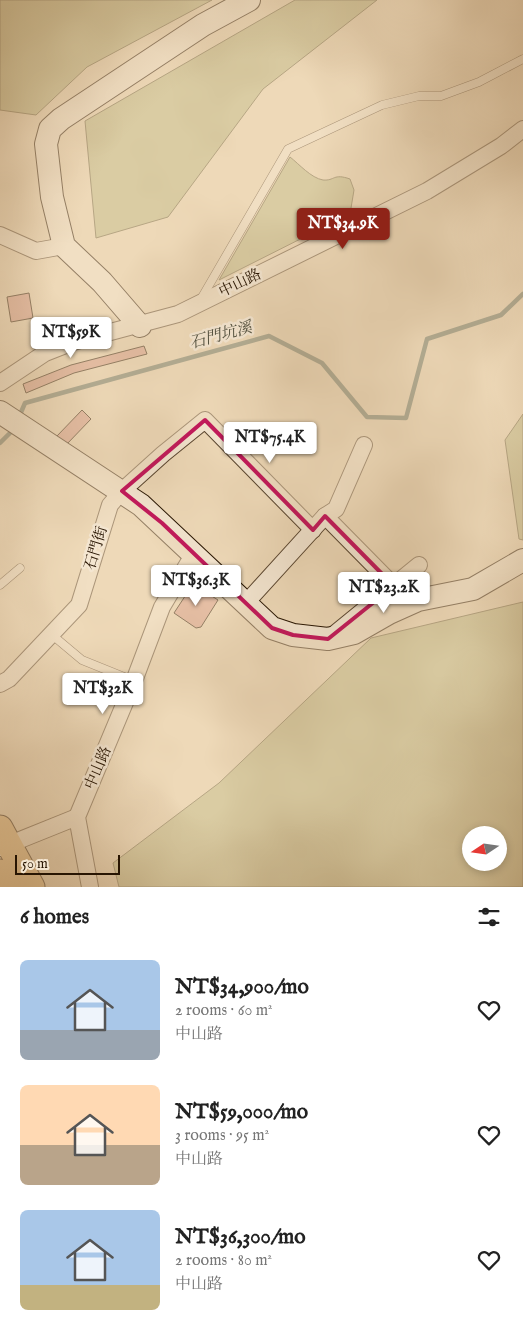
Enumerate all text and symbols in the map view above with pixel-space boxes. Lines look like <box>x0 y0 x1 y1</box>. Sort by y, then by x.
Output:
pin: NT$34.9K <box>291 208 395 250</box>
text: NT$34.9K <box>308 214 378 234</box>
street label: 中山路 <box>216 265 264 301</box>
pin: NT$59K <box>30 316 112 359</box>
water label: 石門坑溪 <box>187 318 256 354</box>
text: NT$59K <box>42 323 100 343</box>
pin: NT$75.4K <box>218 422 322 464</box>
text: NT$75.4K <box>235 428 305 448</box>
street label: 石門街 <box>80 524 112 572</box>
pin: NT$36.3K <box>144 564 248 607</box>
text: NT$36.3K <box>162 571 230 591</box>
pin: NT$23.2K <box>332 572 436 614</box>
text: NT$23.2K <box>349 578 419 598</box>
pin: NT$32K <box>62 672 144 715</box>
text: NT$32K <box>73 679 133 699</box>
street label: 中山路 <box>80 744 116 792</box>
north arrow <box>462 826 508 871</box>
map controls <box>462 826 507 871</box>
scale bar <box>15 852 120 875</box>
text: 50 m <box>22 855 48 873</box>
icon: filters <box>475 903 503 931</box>
text: 6 homes <box>20 904 89 931</box>
text: NT$34,900/mo <box>175 974 309 1001</box>
icon: home <box>60 980 120 1040</box>
icon: heart <box>475 996 503 1024</box>
text: 2 rooms · 60 m² <box>175 1001 273 1021</box>
text: 中山路 <box>175 1025 223 1045</box>
text: NT$59,000/mo <box>175 1099 308 1126</box>
icon: home <box>60 1105 120 1165</box>
icon: heart <box>475 1121 503 1149</box>
text: 3 rooms · 95 m² <box>175 1126 269 1146</box>
text: 中山路 <box>175 1150 223 1170</box>
text: NT$36,300/mo <box>175 1224 305 1251</box>
icon: home <box>60 1230 120 1290</box>
icon: heart <box>475 1246 503 1274</box>
text: 2 rooms · 80 m² <box>175 1251 272 1271</box>
text: 中山路 <box>175 1275 223 1295</box>

